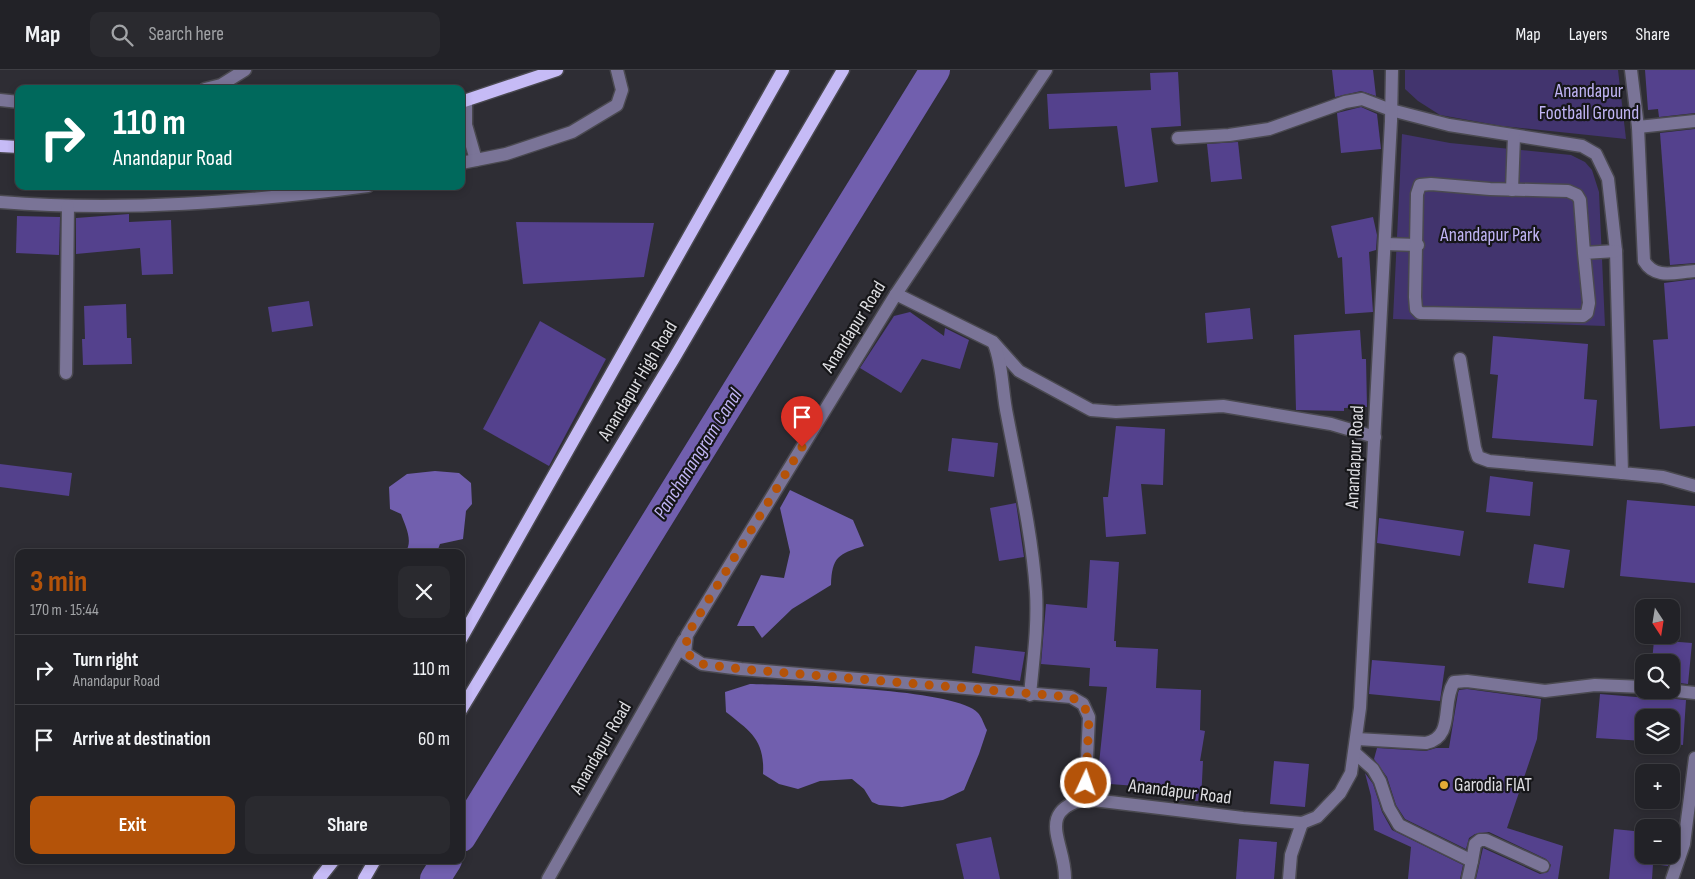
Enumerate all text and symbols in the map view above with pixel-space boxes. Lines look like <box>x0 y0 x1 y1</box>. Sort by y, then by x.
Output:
search box <box>90 12 440 57</box>
text: Map <box>25 20 60 49</box>
icon: search <box>108 21 136 49</box>
text: Search here <box>148 23 224 46</box>
text: Map <box>1516 24 1541 45</box>
text: Layers <box>1569 24 1608 45</box>
text: Share <box>1636 24 1670 45</box>
park label: Anandapur Football Ground <box>1539 80 1639 125</box>
text: 110 m <box>113 102 186 145</box>
icon: right <box>30 105 95 170</box>
text: Anandapur Road <box>113 145 233 172</box>
park label: Anandapur Park <box>1439 224 1540 247</box>
street label: Anandapur Road <box>816 277 891 378</box>
street label: Anandapur High Road <box>593 317 683 446</box>
water label: Panchanangram Canal <box>648 383 748 523</box>
pin <box>781 396 823 447</box>
icon: arrive <box>788 403 816 431</box>
street label: Anandapur Road <box>1341 405 1369 510</box>
text: 3 min <box>30 564 87 600</box>
button: close <box>398 566 450 618</box>
north arrow <box>1635 599 1680 644</box>
map controls <box>1635 599 1680 864</box>
text: 170 m · 15:44 <box>30 601 99 620</box>
text: Turn right <box>73 649 138 672</box>
button: search <box>1635 654 1680 699</box>
icon: right <box>30 656 58 684</box>
text: 110 m <box>413 658 450 681</box>
text: Anandapur Road <box>73 672 160 691</box>
street label: Anandapur Road <box>565 698 637 799</box>
button: layers <box>1635 709 1680 754</box>
icon: arrive <box>30 726 58 754</box>
text: Arrive at destination <box>73 728 211 751</box>
text: 60 m <box>418 728 450 751</box>
position arrow <box>1059 756 1111 808</box>
button: + <box>1635 764 1680 809</box>
street label: Anandapur Road <box>1126 774 1233 810</box>
place label: Garodia FIAT <box>1454 774 1532 797</box>
marker: Garodia FIAT <box>1438 779 1450 791</box>
button: Exit <box>30 796 235 854</box>
button: Share <box>245 796 450 854</box>
button: − <box>1635 819 1680 864</box>

